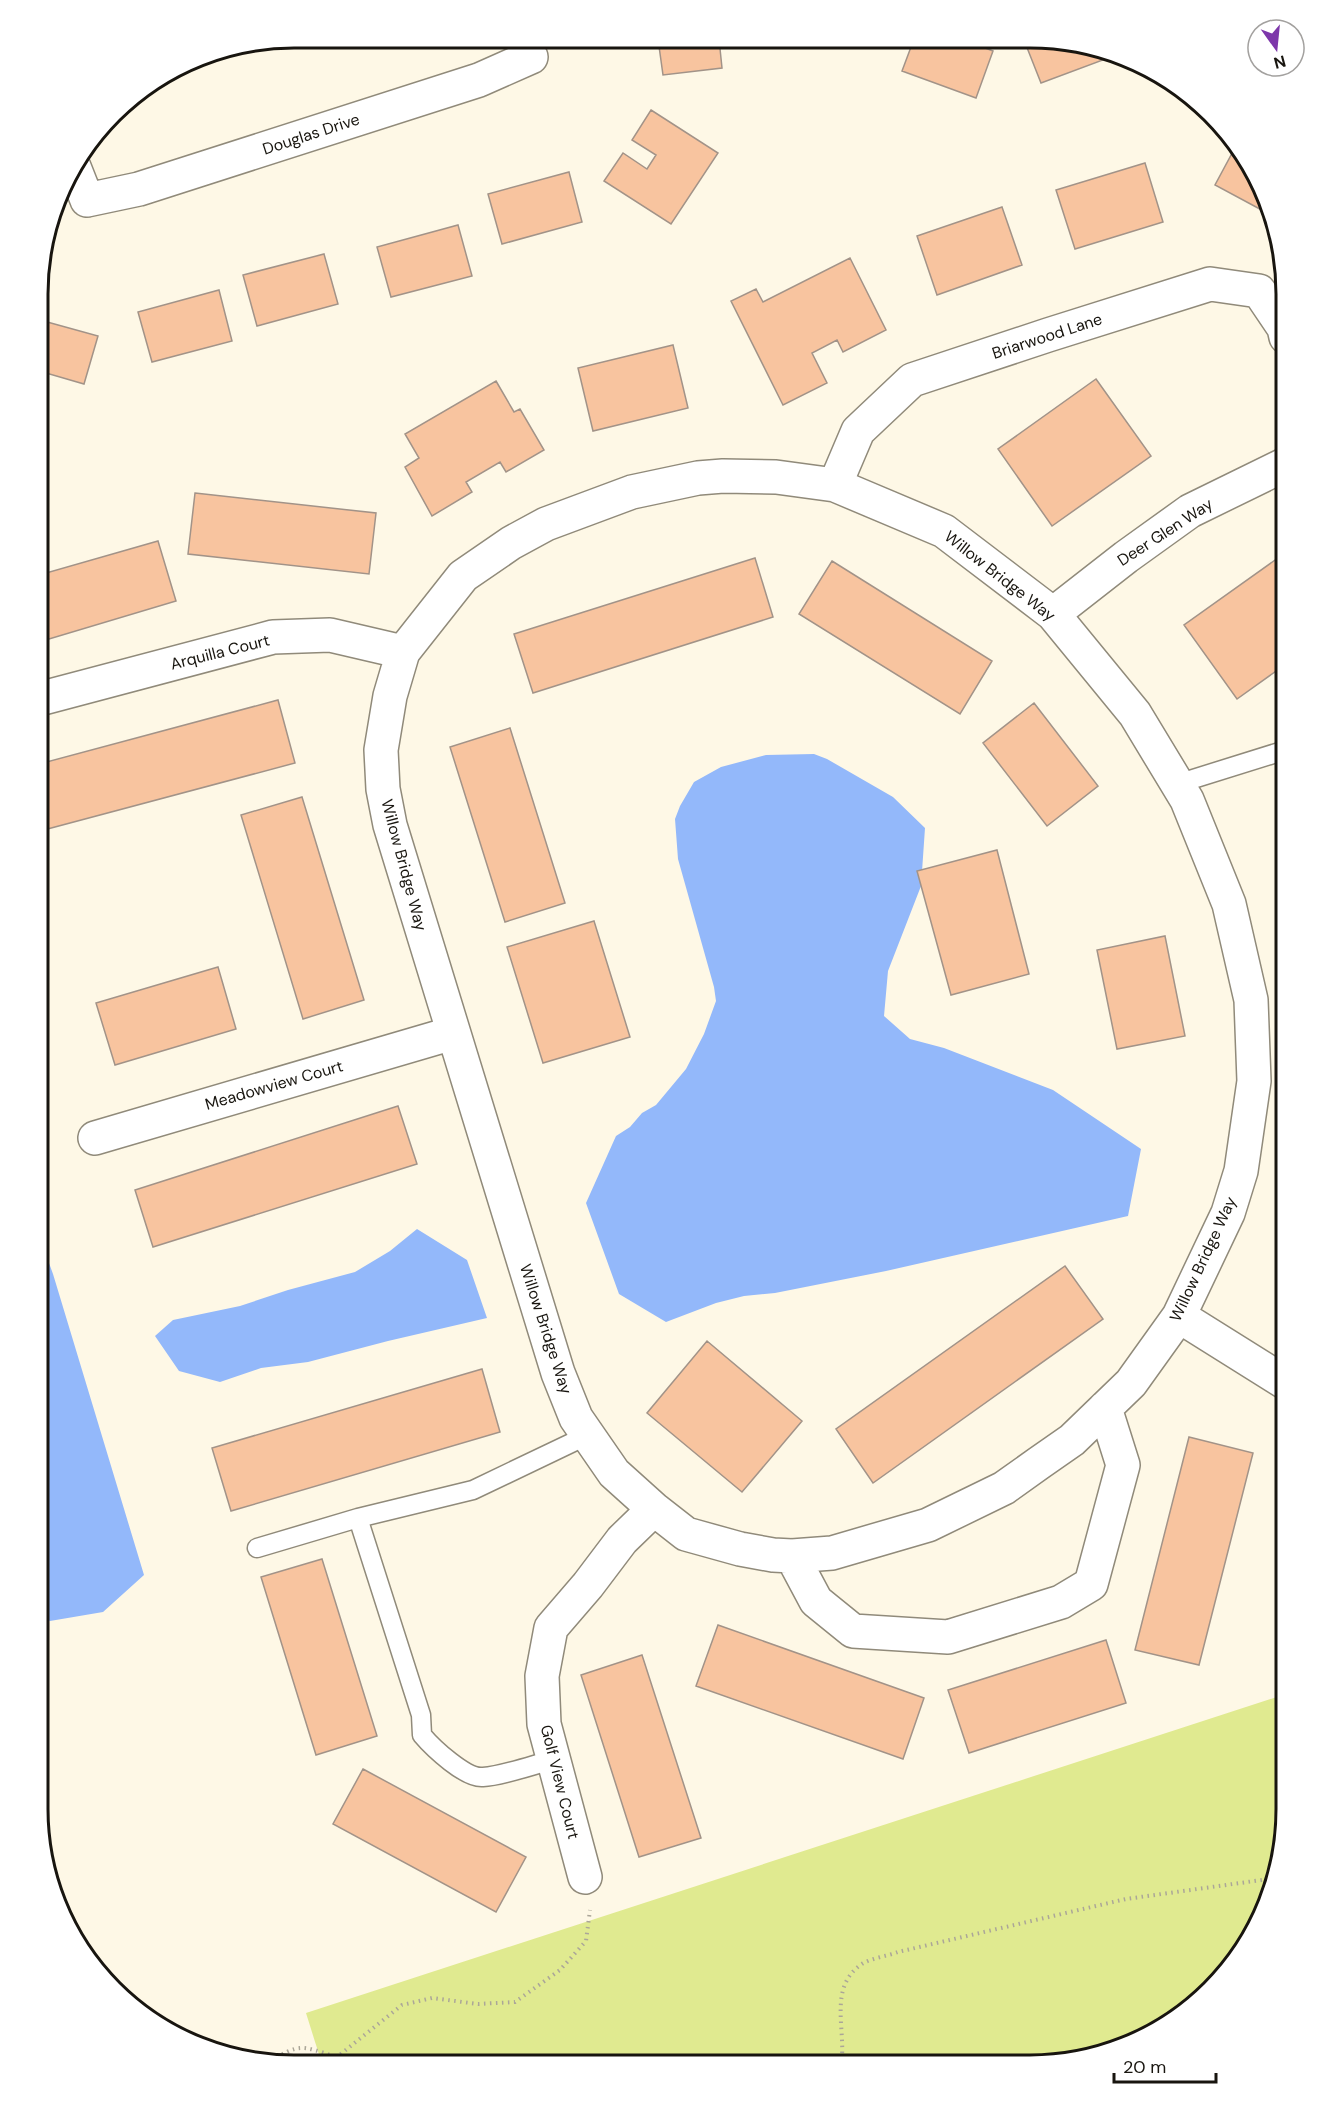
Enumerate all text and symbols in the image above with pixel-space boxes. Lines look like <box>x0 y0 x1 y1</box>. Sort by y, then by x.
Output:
north arrow <box>1246 18 1306 78</box>
text: N <box>1271 50 1288 74</box>
street label: Douglas Drive <box>260 108 362 160</box>
street label: Briarwood Lane <box>989 308 1105 364</box>
street label: Deer Glen Way <box>1113 493 1217 571</box>
street label: Willow Bridge Way <box>940 526 1060 626</box>
street label: Arquilla Court <box>168 630 272 674</box>
street label: Willow Bridge Way <box>376 797 432 933</box>
street label: Meadowview Court <box>203 1055 345 1115</box>
street label: Willow Bridge Way <box>1165 1193 1241 1325</box>
street label: Willow Bridge Way <box>515 1261 577 1397</box>
street label: Golf View Court <box>536 1723 584 1841</box>
scale bar <box>1114 2046 1216 2084</box>
text: 20 m <box>1123 2055 1166 2079</box>

